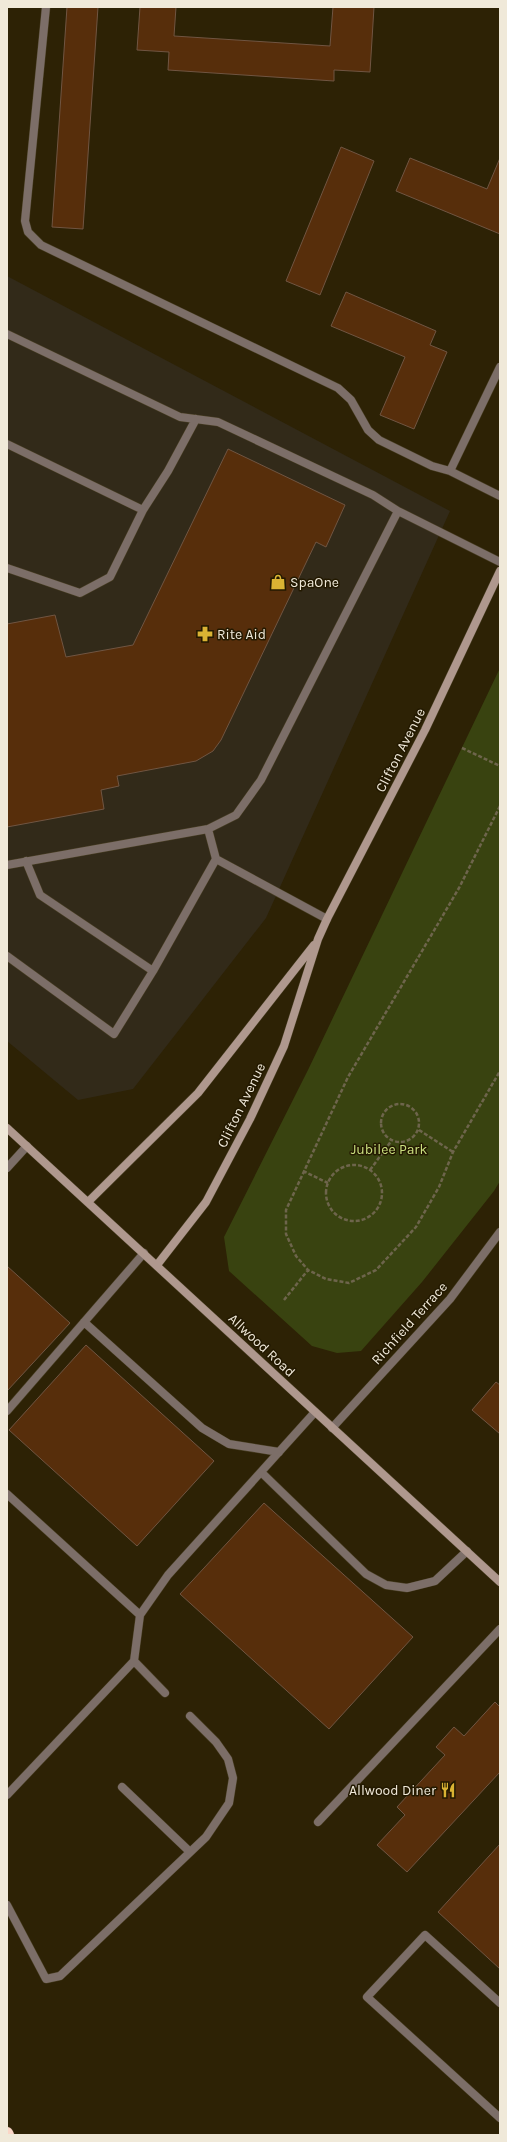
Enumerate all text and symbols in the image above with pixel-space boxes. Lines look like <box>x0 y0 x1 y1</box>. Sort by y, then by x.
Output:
shop icon: SpaOne <box>269 573 287 591</box>
place label: SpaOne <box>290 574 339 591</box>
pharmacy icon: Rite Aid <box>196 625 214 643</box>
place label: Rite Aid <box>217 626 266 643</box>
street label: Clifton Avenue <box>372 705 429 795</box>
street label: Clifton Avenue <box>214 1060 269 1150</box>
park label: Jubilee Park <box>351 1141 427 1158</box>
street label: Richfield Terrace <box>368 1278 451 1368</box>
street label: Allwood Road <box>225 1310 299 1381</box>
restaurant icon: Allwood Diner <box>439 1781 457 1799</box>
place label: Allwood Diner <box>349 1782 437 1799</box>

